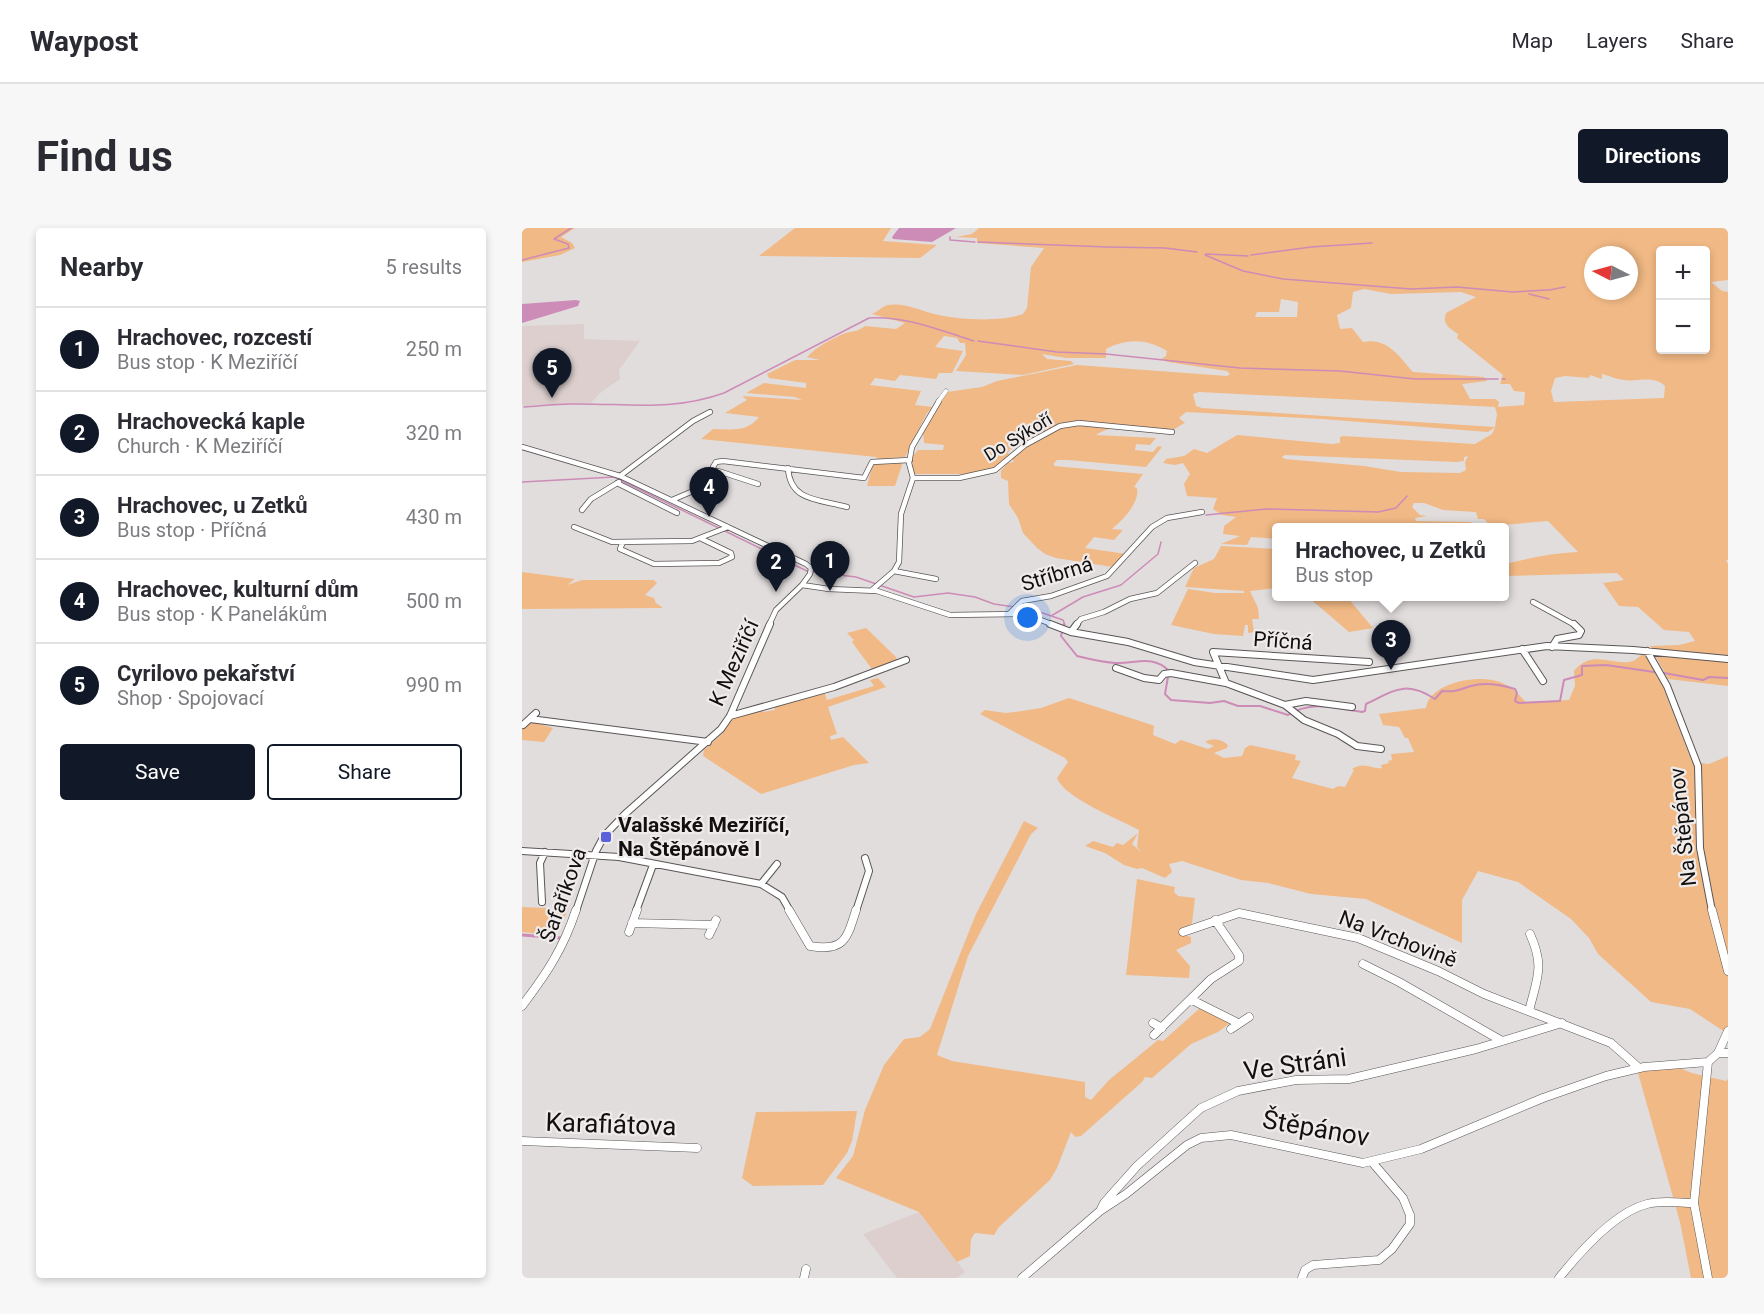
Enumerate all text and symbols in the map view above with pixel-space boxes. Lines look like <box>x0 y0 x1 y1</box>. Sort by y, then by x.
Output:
text: Waypost <box>30 25 138 58</box>
text: Map <box>1511 29 1553 53</box>
text: Layers <box>1586 29 1647 53</box>
text: Share <box>1680 29 1734 53</box>
button: Directions <box>1578 129 1728 183</box>
text: Find us <box>36 132 173 181</box>
north arrow <box>1584 246 1638 300</box>
map controls <box>1656 246 1710 354</box>
button: + <box>1656 246 1710 300</box>
text: Nearby <box>60 252 143 282</box>
text: 5 results <box>386 255 462 279</box>
button: − <box>1656 300 1710 354</box>
text: Hrachovec, rozcestí <box>117 325 312 350</box>
text: 1 <box>74 337 85 361</box>
text: 250 m <box>406 337 462 361</box>
pin: 5 <box>532 348 572 398</box>
text: Bus stop · K Meziříčí <box>117 350 298 374</box>
street label: Do Sýkoří <box>980 408 1056 465</box>
text: Hrachovecká kaple <box>117 409 305 434</box>
text: 2 <box>74 421 85 445</box>
text: 320 m <box>406 421 462 445</box>
text: Church · K Meziříčí <box>117 434 283 458</box>
pin: 4 <box>690 468 729 517</box>
text: Hrachovec, u Zetků <box>117 493 308 518</box>
text: 3 <box>74 505 85 529</box>
text: 430 m <box>406 505 462 529</box>
text: Bus stop · Příčná <box>117 518 267 542</box>
popup <box>1272 523 1509 601</box>
text: Hrachovec, u Zetků <box>1295 538 1486 563</box>
pin: 2 <box>756 542 796 592</box>
pin: 1 <box>810 542 850 591</box>
street label: Stříbrná <box>1018 552 1096 596</box>
text: Bus stop <box>1295 563 1373 587</box>
text: Hrachovec, kulturní dům <box>117 577 359 602</box>
text: 4 <box>74 589 85 613</box>
text: 500 m <box>406 589 462 613</box>
text: Bus stop · K Panelákům <box>117 602 327 626</box>
your location <box>1013 603 1042 632</box>
street label: K Meziříčí <box>704 615 764 710</box>
pin: 3 <box>1372 620 1410 670</box>
street label: Příčná <box>1252 627 1314 655</box>
text: Cyrilovo pekařství <box>117 661 295 686</box>
text: 5 <box>74 673 85 697</box>
text: 990 m <box>406 673 462 697</box>
text: Shop · Spojovací <box>117 686 264 710</box>
button: Save <box>60 744 255 800</box>
button: Share <box>267 744 462 800</box>
street label: Na Štěpánov <box>1665 767 1701 887</box>
place label: Valašské Meziříčí, Na Štěpánově I <box>618 813 790 861</box>
marker: Valašské Meziříčí, Na Štěpánově I <box>599 830 613 844</box>
street label: Šafaříkova <box>535 844 591 946</box>
street label: Na Vrchovině <box>1336 906 1460 972</box>
street label: Ve Stráni <box>1242 1042 1348 1086</box>
street label: Štěpánov <box>1260 1104 1372 1152</box>
street label: Karafiátova <box>545 1107 677 1141</box>

